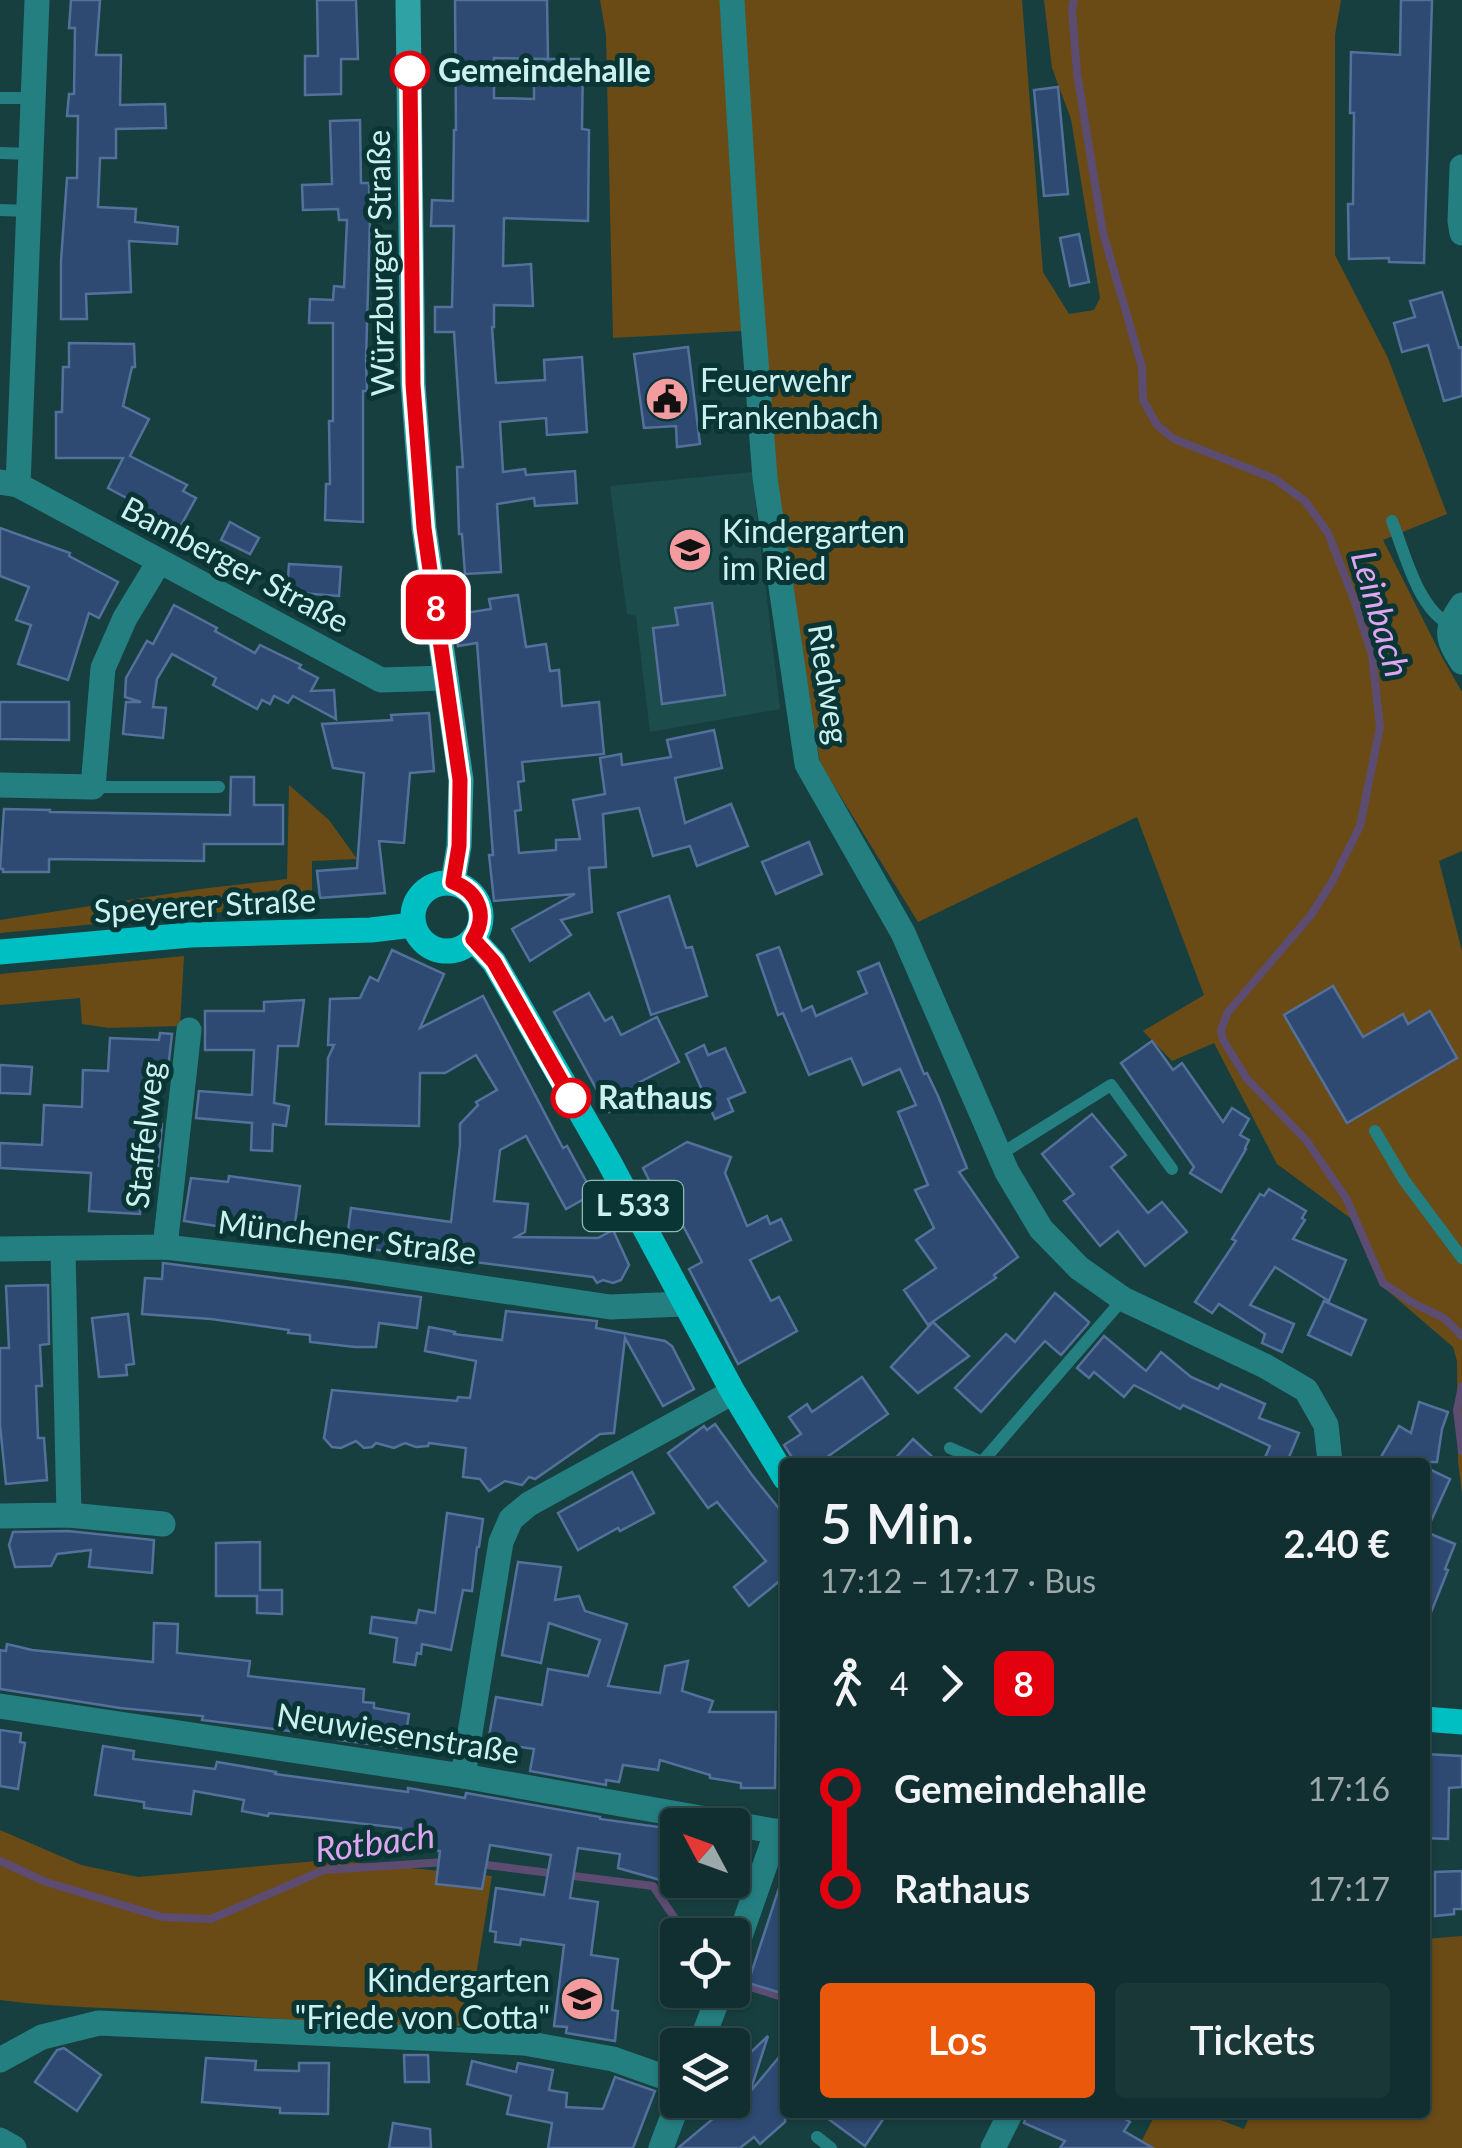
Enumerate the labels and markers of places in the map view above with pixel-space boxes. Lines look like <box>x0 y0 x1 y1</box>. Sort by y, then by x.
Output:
place label: Gemeindehalle <box>438 50 651 89</box>
marker: Gemeindehalle <box>391 52 429 90</box>
place label: Feuerwehr Frankenbach <box>700 360 879 436</box>
public building icon: Feuerwehr Frankenbach <box>644 376 690 422</box>
place label: Kindergarten im Ried <box>722 511 905 587</box>
school or university icon: Kindergarten im Ried <box>667 527 713 573</box>
place label: Rathaus <box>598 1077 713 1116</box>
marker: Rathaus <box>552 1079 590 1117</box>
place label: Kindergarten "Friede von Cotta" <box>295 1960 550 2036</box>
school or university icon: Kindergarten "Friede von Cotta" <box>559 1976 605 2022</box>

